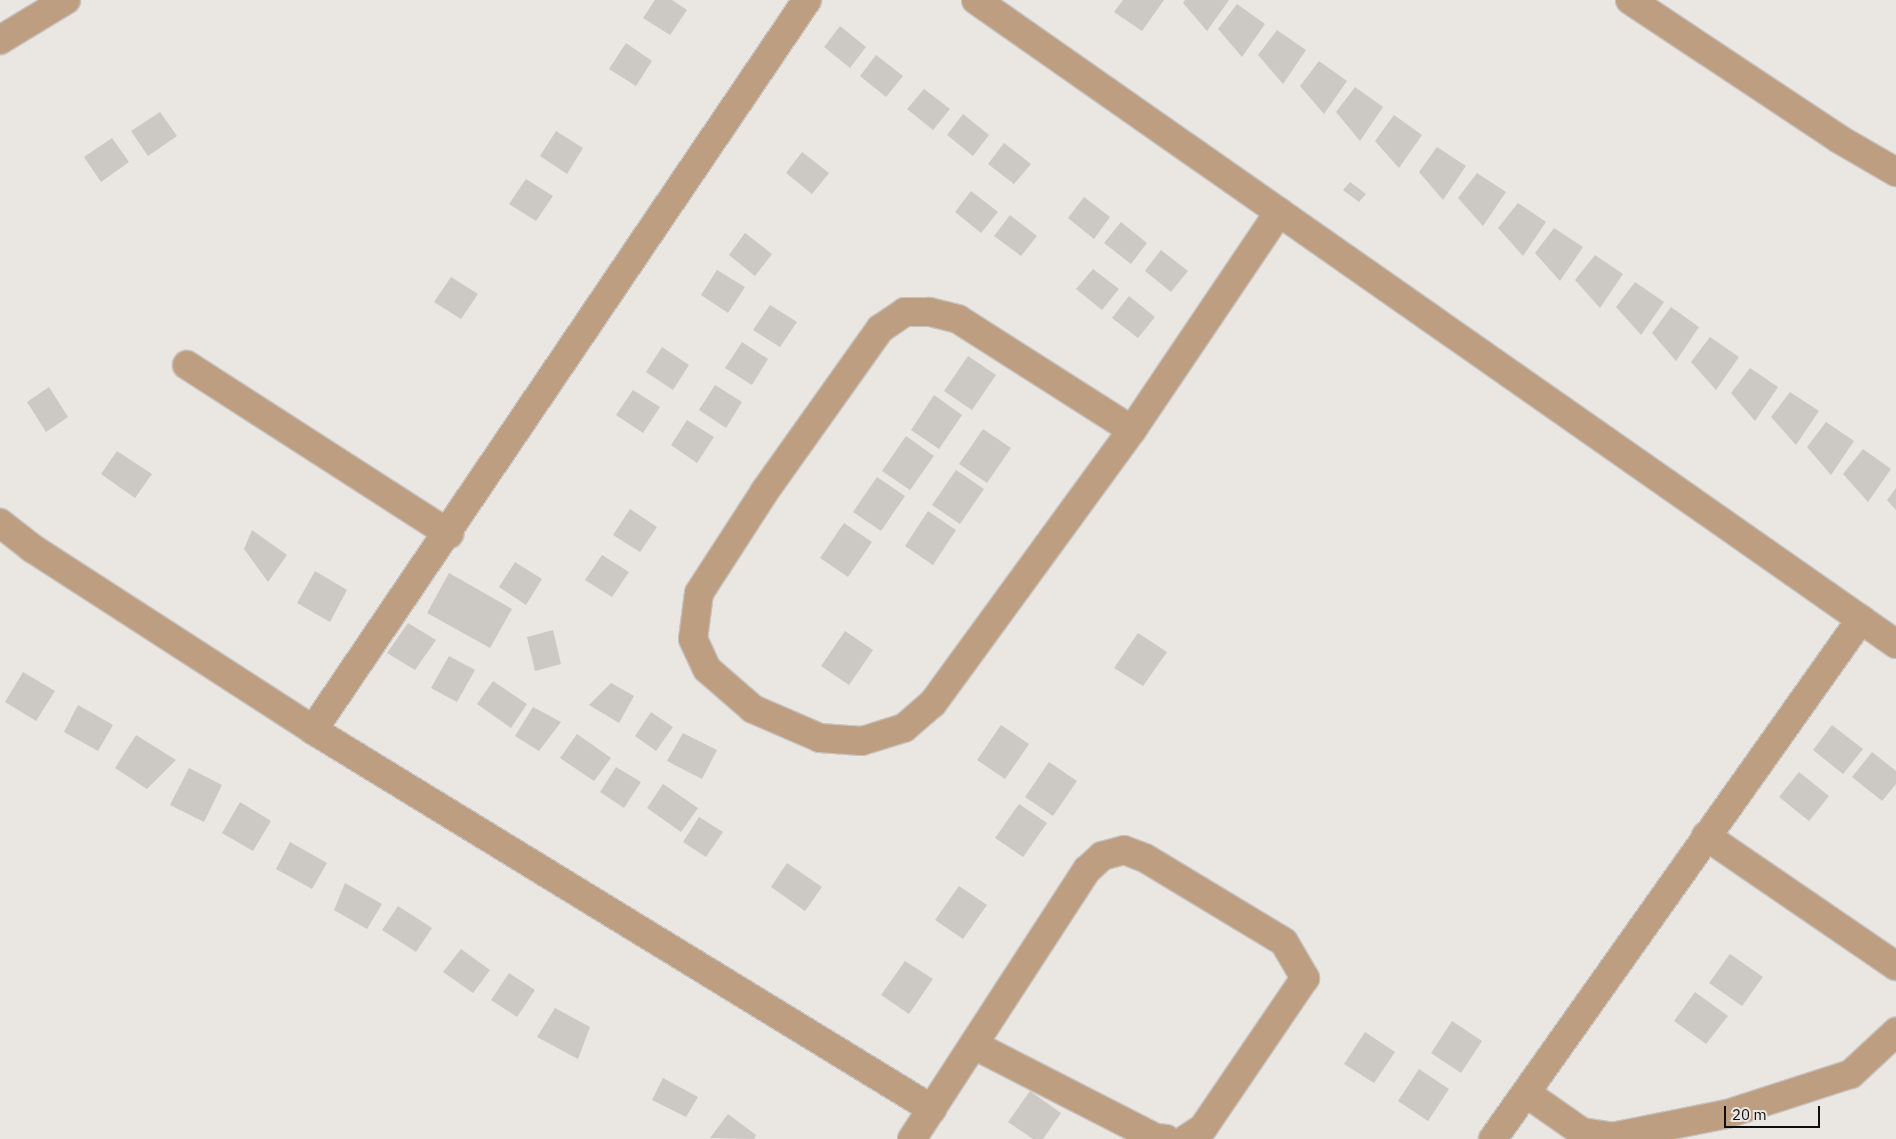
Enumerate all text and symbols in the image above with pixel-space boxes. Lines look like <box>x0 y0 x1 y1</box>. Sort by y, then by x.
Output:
scale bar <box>1726 1096 1822 1128</box>
text: 20 m <box>1732 1105 1767 1124</box>

